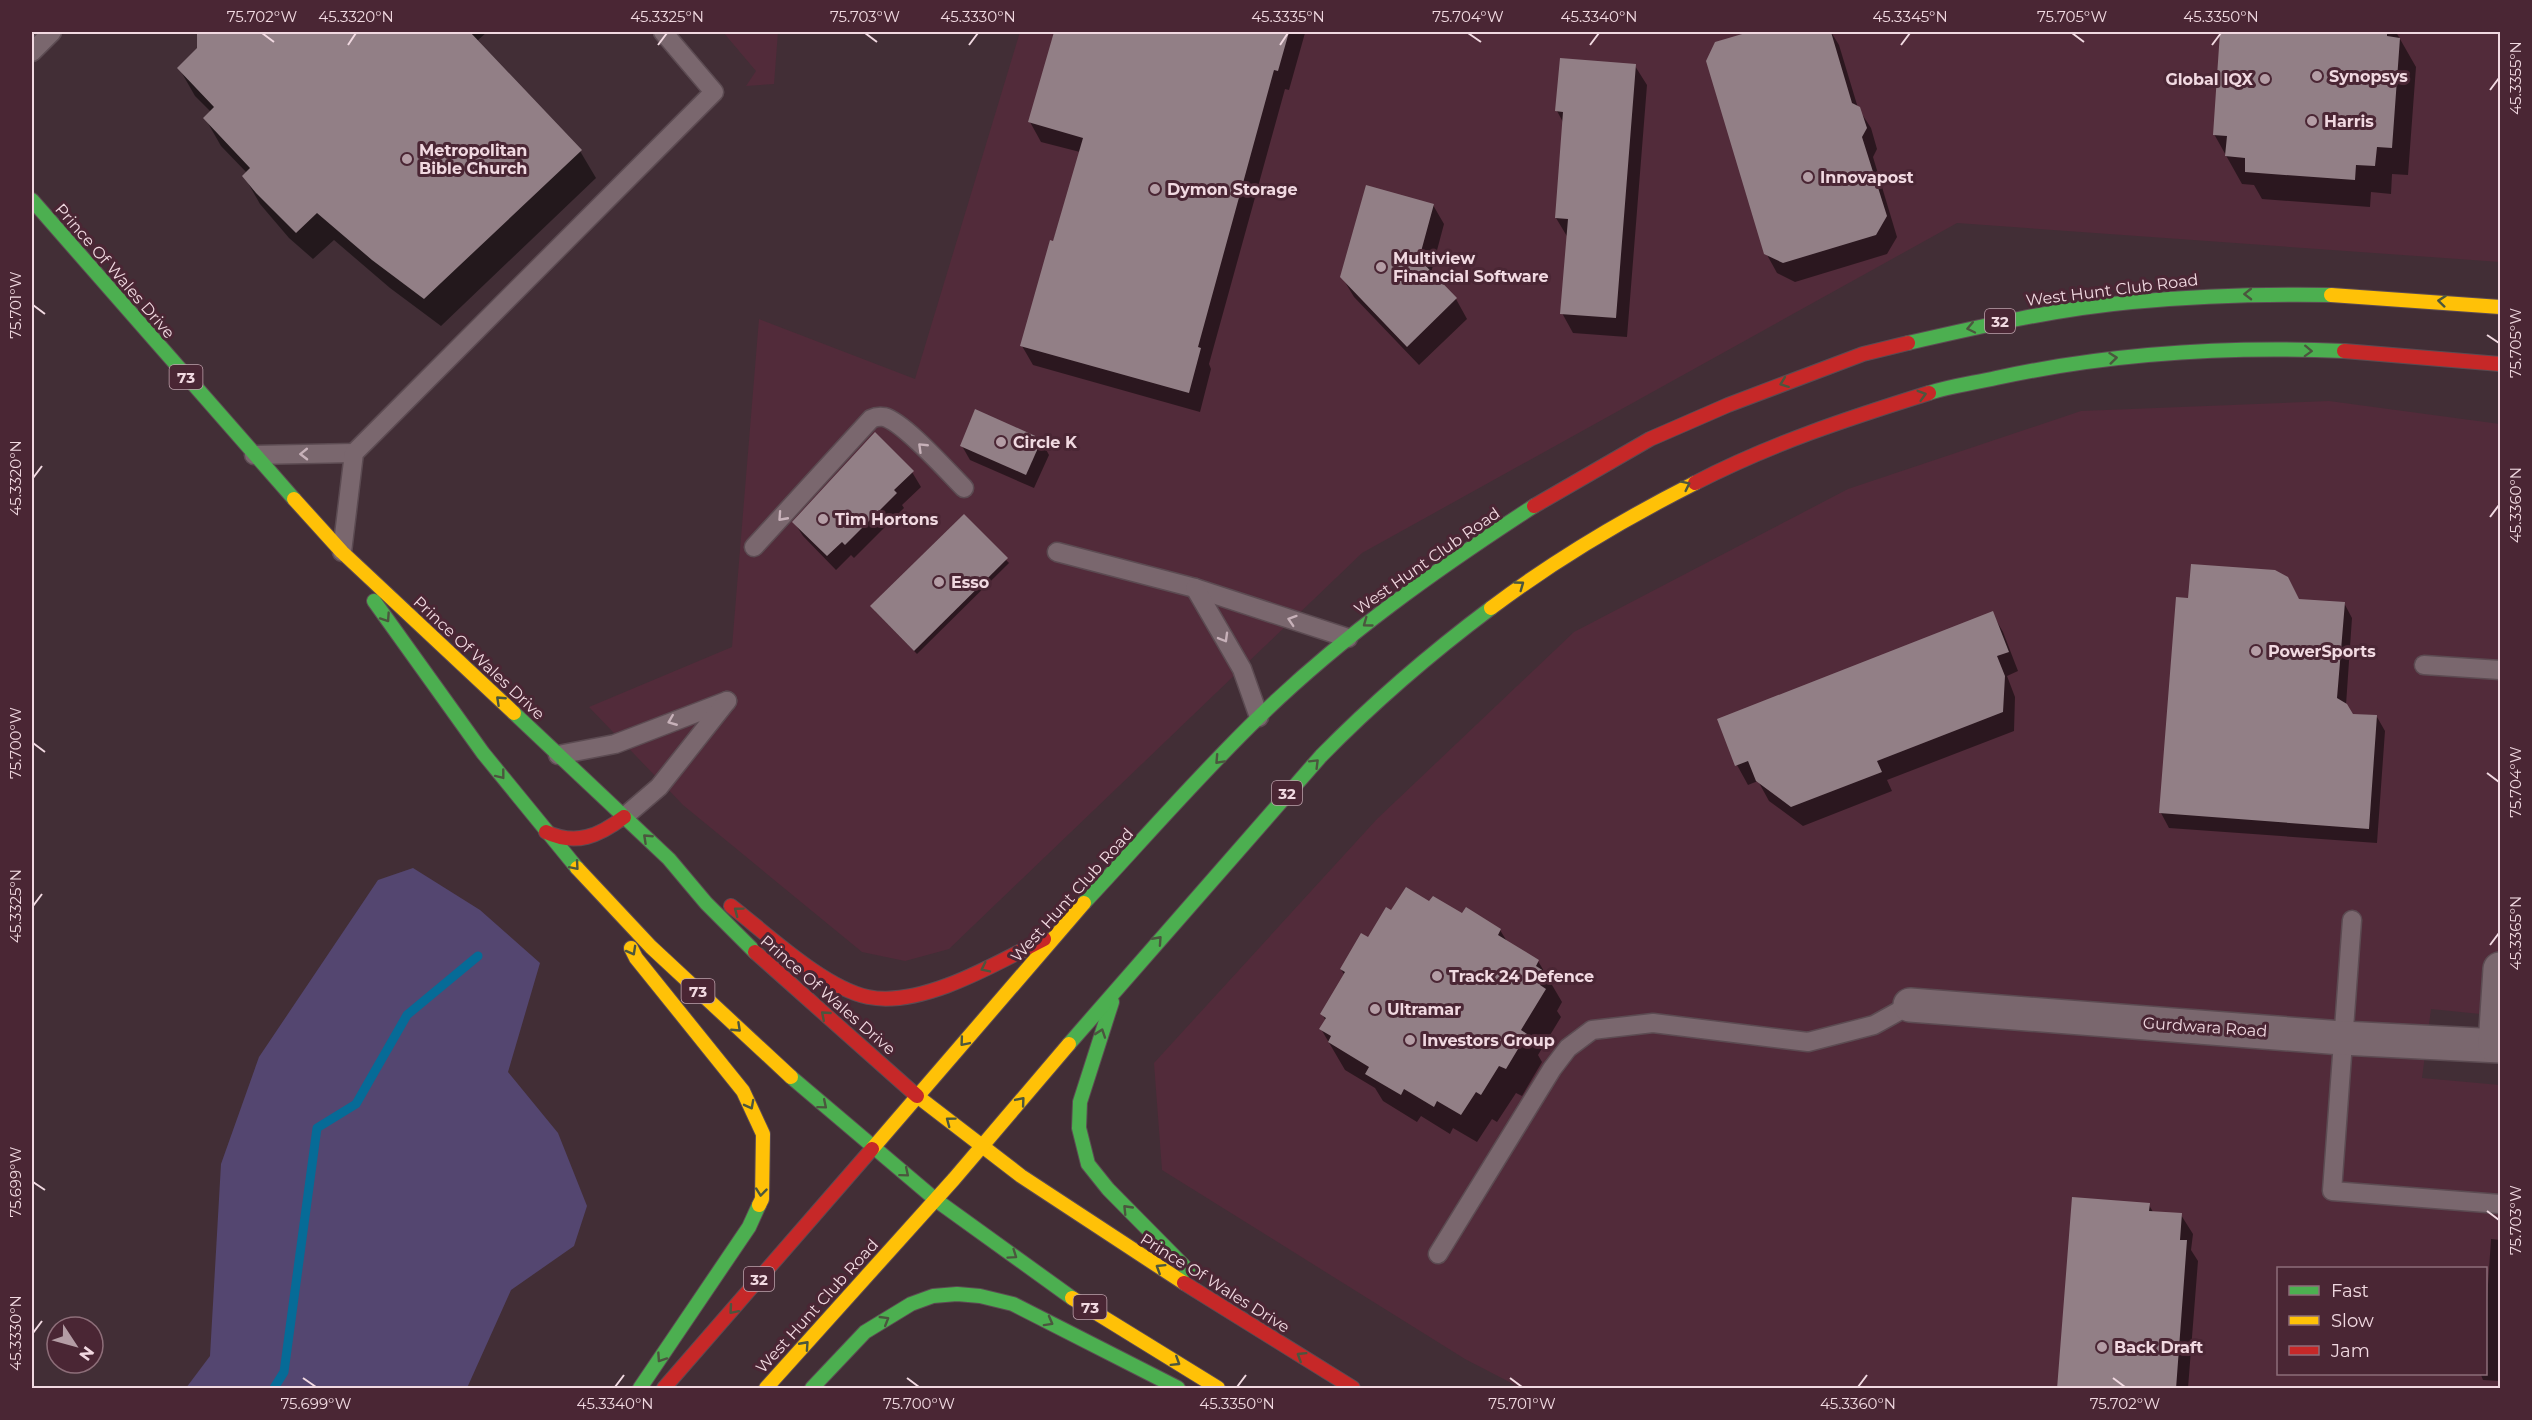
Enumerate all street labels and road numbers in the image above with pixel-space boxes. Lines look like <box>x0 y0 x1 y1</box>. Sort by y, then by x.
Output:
street label: Prince Of Wales Drive <box>51 200 179 342</box>
street label: West Hunt Club Road <box>2025 270 2199 310</box>
road number: 32 <box>1985 309 2015 333</box>
road number: 73 <box>170 365 202 389</box>
street label: West Hunt Club Road <box>1350 503 1504 619</box>
street label: Prince Of Wales Drive <box>409 592 549 724</box>
road number: 32 <box>1272 781 1302 805</box>
street label: West Hunt Club Road <box>1007 824 1137 966</box>
street label: Prince Of Wales Drive <box>757 931 899 1059</box>
road number: 73 <box>682 979 714 1003</box>
street label: Gurdwara Road <box>2142 1013 2268 1041</box>
street label: Prince Of Wales Drive <box>1137 1229 1293 1337</box>
street label: West Hunt Club Road <box>752 1235 882 1377</box>
road number: 32 <box>744 1267 774 1291</box>
road number: 73 <box>1074 1295 1106 1319</box>

